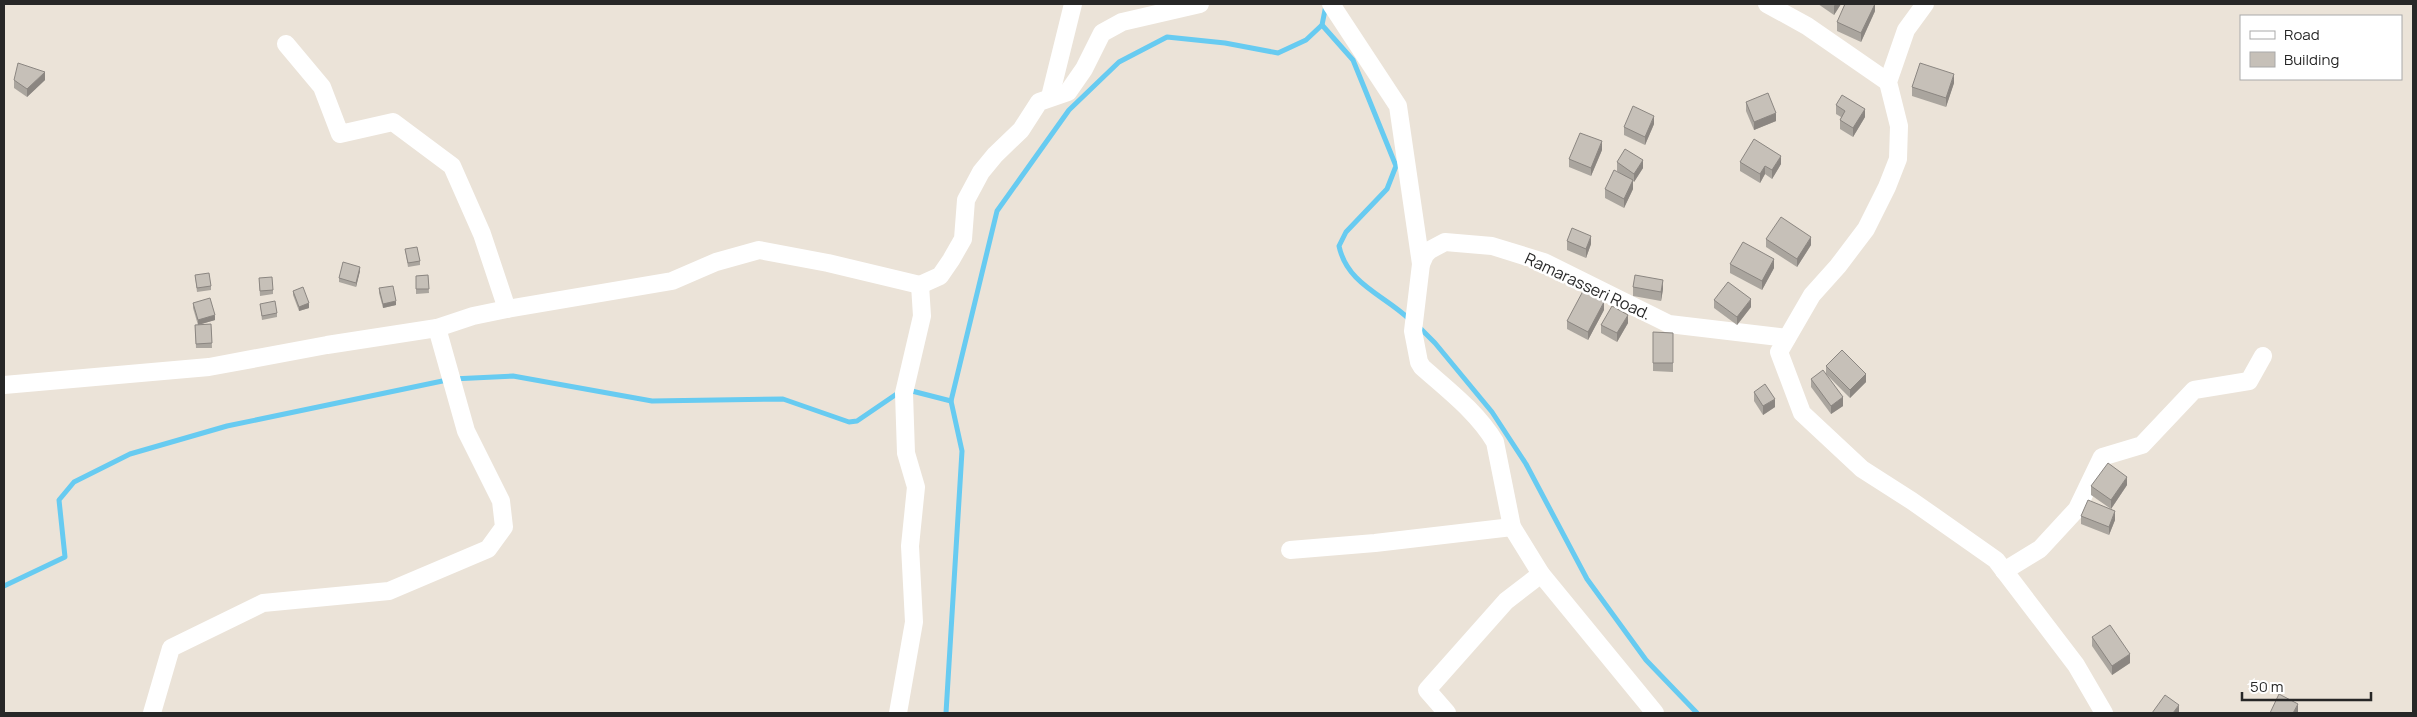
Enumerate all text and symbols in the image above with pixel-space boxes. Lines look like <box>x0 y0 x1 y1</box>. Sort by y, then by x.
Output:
legend <box>2240 15 2402 80</box>
text: Road <box>2284 24 2320 45</box>
text: Building <box>2284 49 2339 70</box>
street label: Ramarasseri Road. <box>1521 247 1655 325</box>
scale bar <box>2242 670 2371 702</box>
text: 50 m <box>2250 676 2284 697</box>

